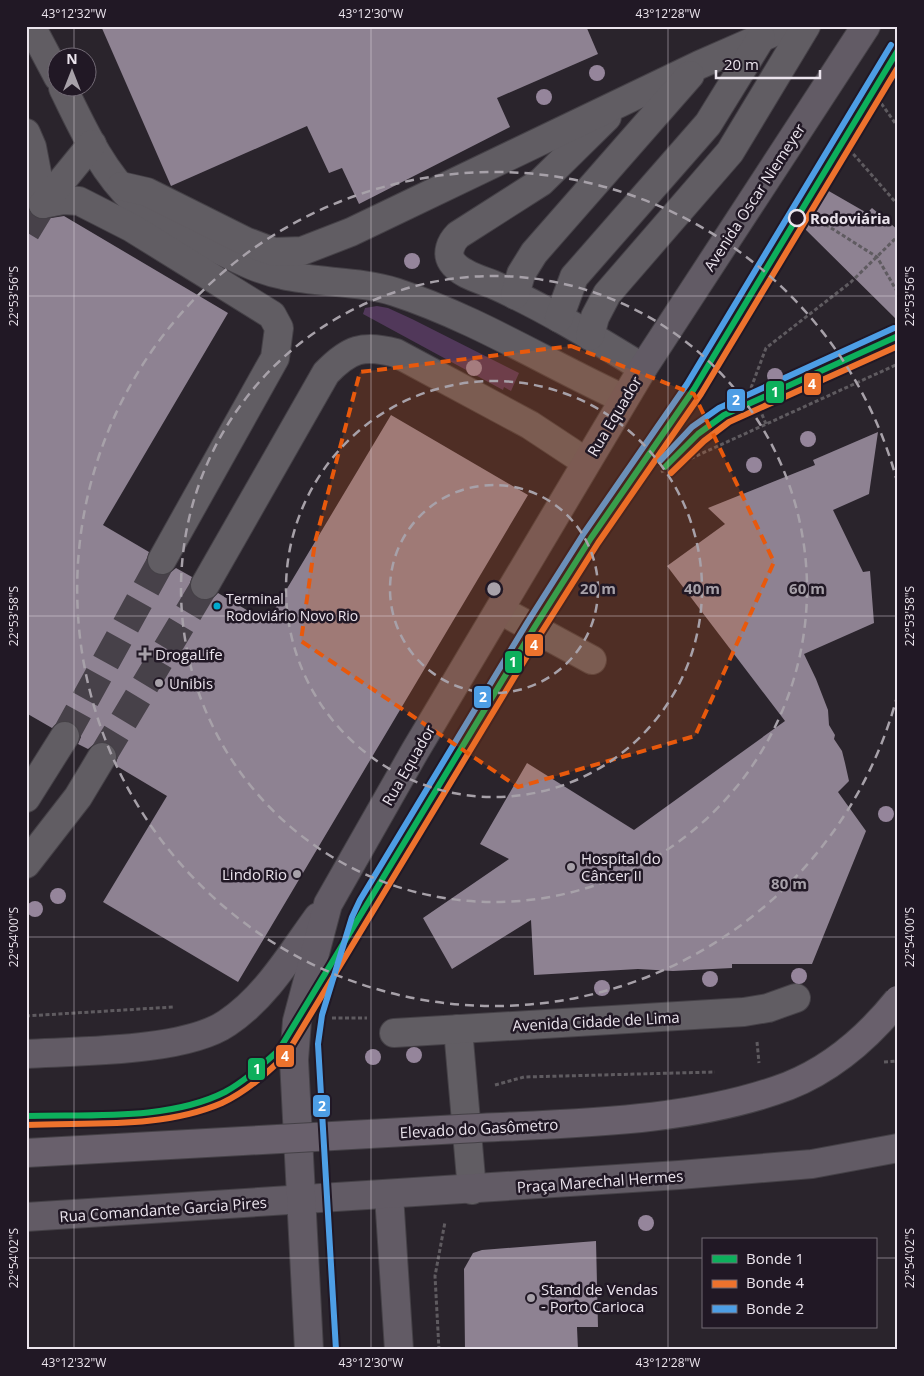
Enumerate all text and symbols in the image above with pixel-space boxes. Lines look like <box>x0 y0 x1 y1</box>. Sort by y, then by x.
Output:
text: 43°12'32"W <box>42 5 106 22</box>
text: 43°12'30"W <box>339 5 403 22</box>
text: 43°12'28"W <box>636 5 700 22</box>
north arrow <box>48 48 98 98</box>
scale bar <box>716 48 820 80</box>
text: N <box>66 49 78 68</box>
text: 20 m <box>724 54 759 74</box>
street label: Avenida Oscar Niemeyer <box>699 119 809 275</box>
place label: Rodoviária <box>810 208 891 228</box>
marker: Rodoviária <box>788 209 806 227</box>
text: 22°53'56"S <box>5 266 22 326</box>
text: 22°53'56"S <box>901 266 918 326</box>
street label: Rua Equador <box>582 372 646 460</box>
line badge: 4 <box>803 372 822 396</box>
text: 4 <box>808 374 816 393</box>
line badge: 1 <box>765 380 785 404</box>
text: 1 <box>771 382 779 401</box>
line badge: 2 <box>726 388 746 412</box>
text: 2 <box>732 390 740 409</box>
text: 20 m <box>580 578 616 598</box>
text: 40 m <box>684 578 720 598</box>
text: 60 m <box>789 578 825 598</box>
centre of rings <box>485 580 503 598</box>
text: 22°53'58"S <box>5 586 22 646</box>
text: 22°53'58"S <box>901 586 918 646</box>
place label: Terminal Rodoviário Novo Rio <box>226 589 358 625</box>
marker: Terminal Rodoviário Novo Rio <box>212 601 222 611</box>
line badge: 4 <box>524 633 544 657</box>
text: 4 <box>530 635 538 654</box>
place label: DrogaLife <box>155 644 223 664</box>
marker: DrogaLife <box>139 648 151 660</box>
line badge: 1 <box>504 650 523 674</box>
text: 1 <box>509 652 517 671</box>
place label: Unibis <box>169 673 213 693</box>
marker: Unibis <box>153 677 165 689</box>
line badge: 2 <box>473 685 492 709</box>
text: 2 <box>479 687 487 706</box>
street label: Rua Equador <box>377 721 439 809</box>
place label: Hospital do Câncer II <box>581 848 661 885</box>
marker: Hospital do Câncer II <box>565 861 577 873</box>
place label: Lindo Rio <box>222 864 287 884</box>
marker: Lindo Rio <box>291 868 303 880</box>
text: 80 m <box>771 873 807 893</box>
text: 22°54'00"S <box>5 907 22 967</box>
text: 22°54'00"S <box>901 907 918 967</box>
street label: Avenida Cidade de Lima <box>512 1007 680 1035</box>
line badge: 4 <box>275 1044 295 1068</box>
text: 4 <box>281 1046 289 1065</box>
line badge: 1 <box>247 1057 266 1081</box>
text: 1 <box>253 1059 261 1078</box>
line badge: 2 <box>312 1094 331 1118</box>
text: 2 <box>318 1096 326 1115</box>
street label: Elevado do Gasômetro <box>399 1114 559 1142</box>
street label: Praça Marechal Hermes <box>516 1165 684 1197</box>
street label: Rua Comandante Garcia Pires <box>59 1192 267 1226</box>
text: 22°54'02"S <box>5 1228 22 1288</box>
text: 22°54'02"S <box>901 1228 918 1288</box>
legend <box>702 1238 876 1328</box>
text: Bonde 1 <box>746 1248 804 1268</box>
text: Bonde 4 <box>746 1272 804 1292</box>
place label: Stand de Vendas - Porto Carioca <box>541 1279 658 1316</box>
marker: Stand de Vendas - Porto Carioca <box>525 1292 537 1304</box>
text: Bonde 2 <box>746 1298 804 1318</box>
text: 43°12'32"W <box>42 1354 106 1371</box>
text: 43°12'30"W <box>339 1354 403 1371</box>
text: 43°12'28"W <box>636 1354 700 1371</box>

